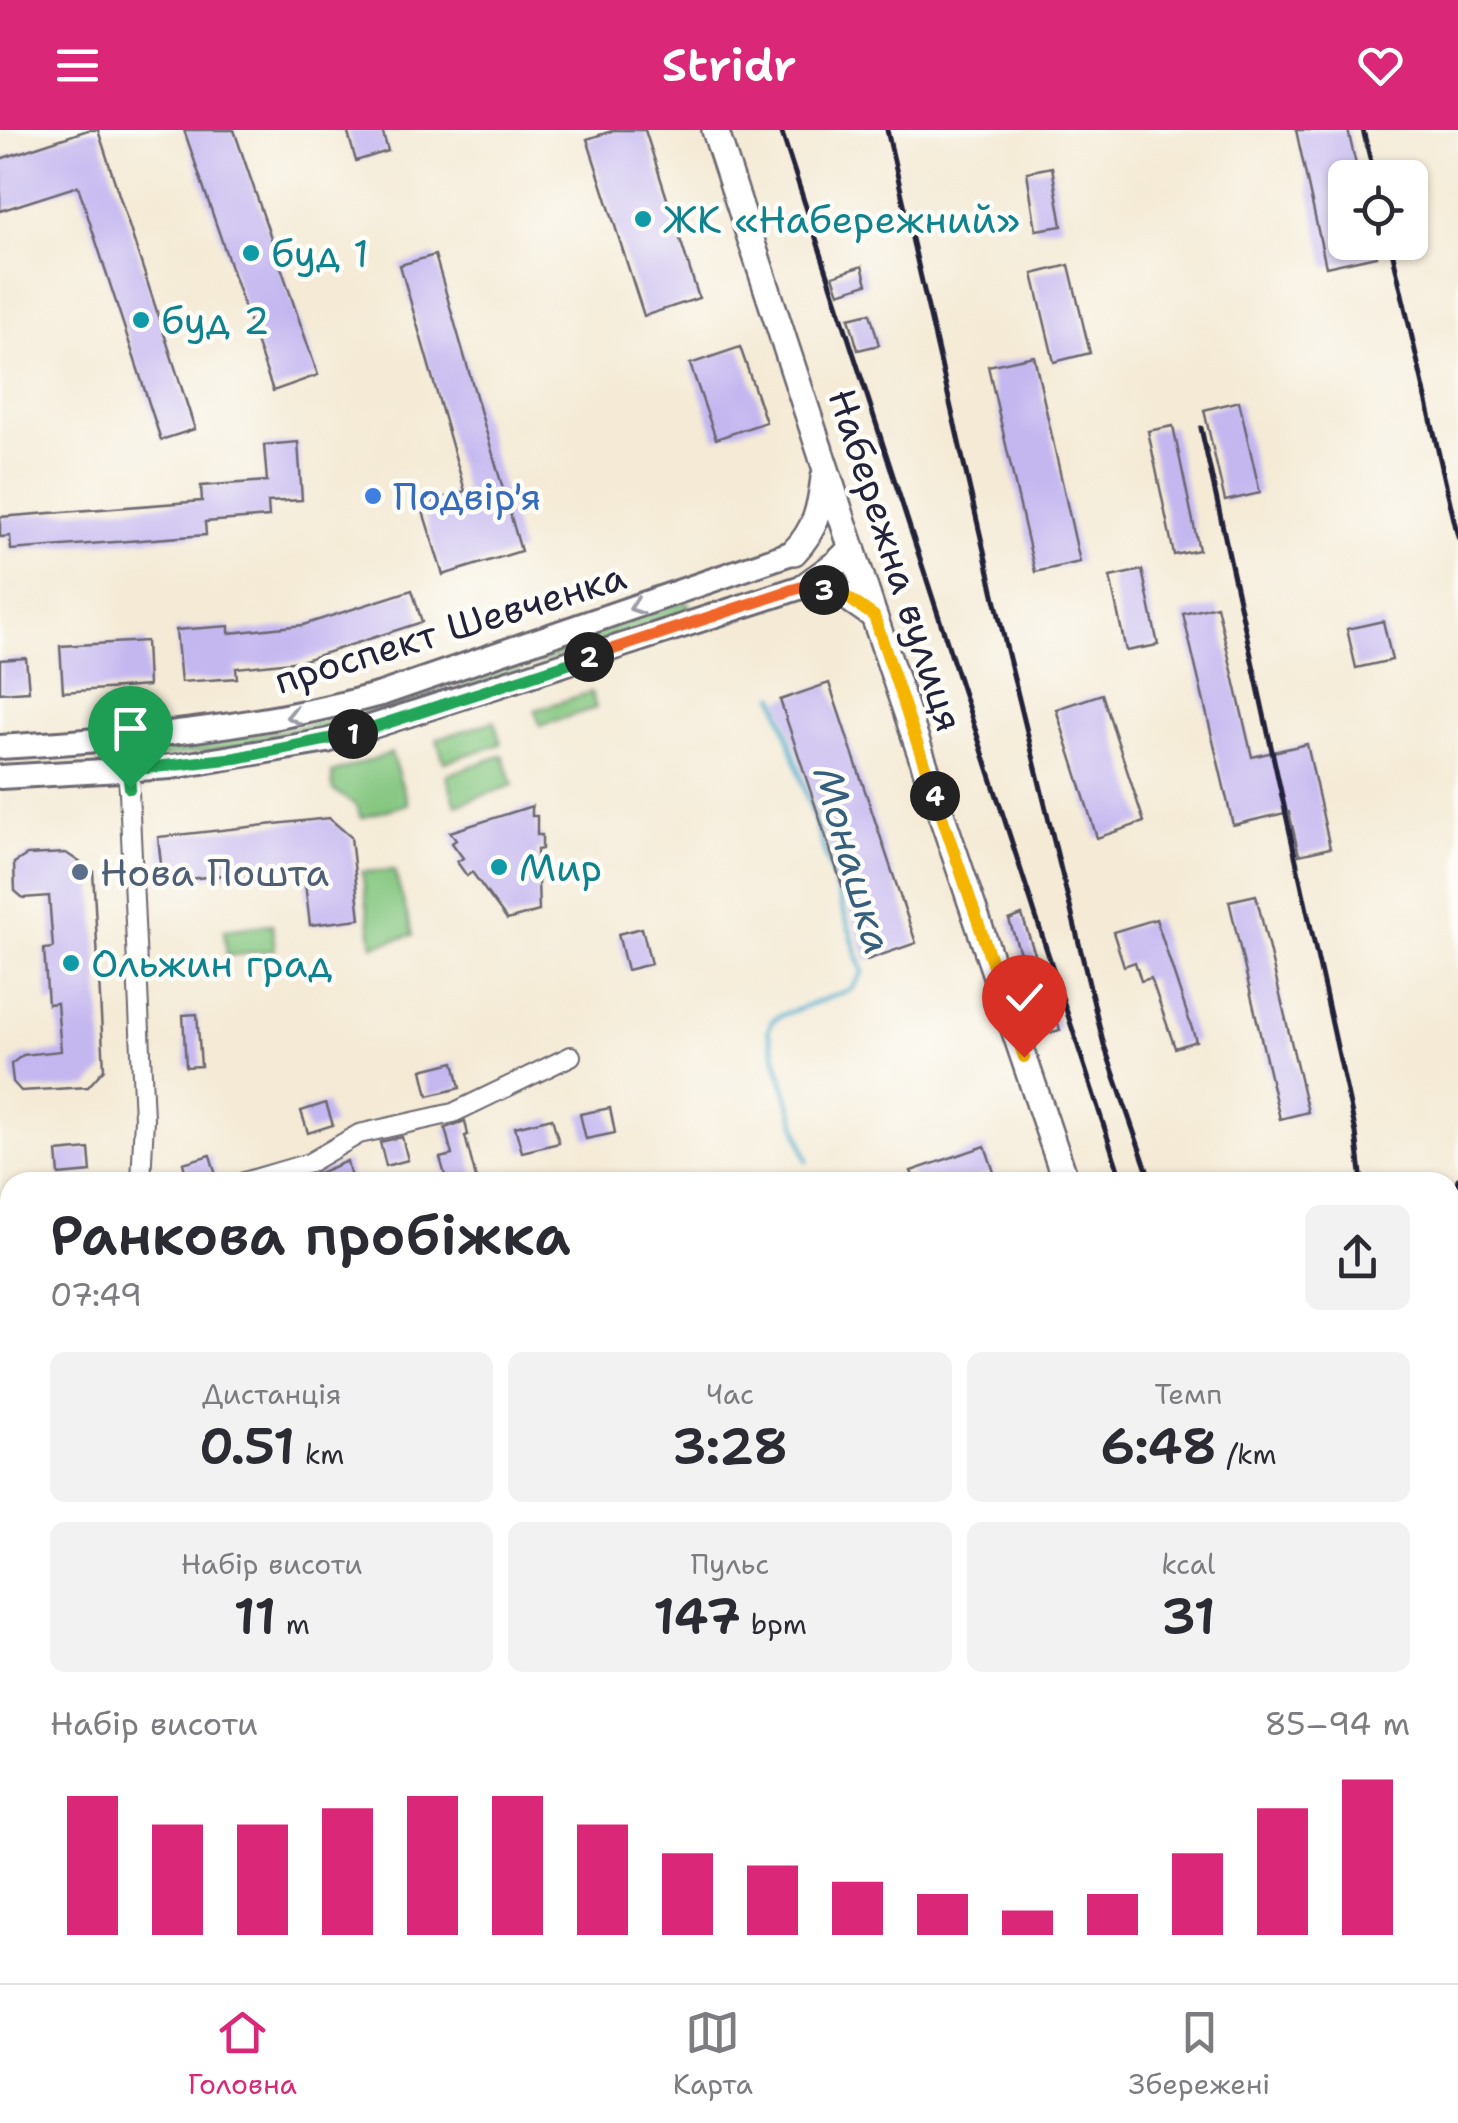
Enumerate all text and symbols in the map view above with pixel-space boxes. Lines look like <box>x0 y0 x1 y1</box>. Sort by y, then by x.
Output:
text: Stridr <box>662 35 796 95</box>
icon: menu <box>50 38 105 93</box>
icon: heart <box>1353 38 1408 93</box>
map controls <box>1328 160 1428 260</box>
button: locate <box>1328 160 1428 260</box>
place label: ЖК «Набережний» <box>663 194 1020 245</box>
marker: ЖК «Набережний» <box>632 208 654 230</box>
place label: буд 1 <box>271 228 369 279</box>
marker: буд 1 <box>240 242 262 264</box>
place label: буд 2 <box>161 295 270 346</box>
marker: буд 2 <box>130 309 152 331</box>
street label: Набережна вулиця <box>817 382 975 738</box>
place label: Подвір'я <box>393 471 541 522</box>
marker: Подвір'я <box>362 485 384 507</box>
street label: проспект Шевченка <box>268 550 632 706</box>
pin: 3 <box>799 565 849 615</box>
text: 3 <box>814 571 834 609</box>
one-way arrow <box>628 595 645 616</box>
pin: 2 <box>564 632 614 682</box>
text: 2 <box>579 638 599 676</box>
pin <box>88 686 173 789</box>
icon: arrive <box>103 701 158 756</box>
one-way arrow <box>285 705 301 726</box>
pin: 1 <box>328 709 378 759</box>
text: 1 <box>347 715 359 753</box>
water label: Монашка <box>800 760 906 960</box>
pin: 4 <box>910 771 960 821</box>
text: 4 <box>925 777 945 815</box>
place label: Мир <box>519 842 602 893</box>
place label: Нова Пошта <box>100 847 329 898</box>
marker: Мир <box>488 856 510 878</box>
marker: Нова Пошта <box>69 861 91 883</box>
place label: Ольжин град <box>91 938 332 989</box>
marker: Ольжин град <box>60 952 82 974</box>
pin <box>982 955 1067 1058</box>
icon: check <box>997 970 1052 1025</box>
text: Ранкова пробіжка <box>50 1198 571 1272</box>
button: share <box>1305 1205 1410 1310</box>
text: 07:49 <box>50 1273 142 1316</box>
text: Дистанція <box>202 1375 341 1413</box>
text: Час <box>706 1375 754 1413</box>
text: Темп <box>1154 1375 1222 1413</box>
text: 0.51 <box>199 1413 295 1480</box>
text: 3:28 <box>672 1413 788 1480</box>
text: 6:48 <box>1100 1413 1217 1480</box>
text: km <box>295 1435 344 1473</box>
text: /km <box>1217 1435 1277 1473</box>
text: Набір висоти <box>181 1545 363 1583</box>
text: Пульс <box>691 1545 769 1583</box>
text: kcal <box>1161 1545 1216 1583</box>
text: 11 <box>233 1583 276 1650</box>
text: 147 <box>653 1583 741 1650</box>
text: 31 <box>1161 1583 1216 1650</box>
text: m <box>276 1605 310 1643</box>
text: bpm <box>741 1605 807 1643</box>
text: Набір висоти <box>50 1702 258 1745</box>
text: 85–94 m <box>1264 1702 1410 1745</box>
tab: Головна <box>188 2005 297 2103</box>
tab: Карта <box>673 2005 753 2103</box>
tab: Збережені <box>1128 2005 1270 2103</box>

